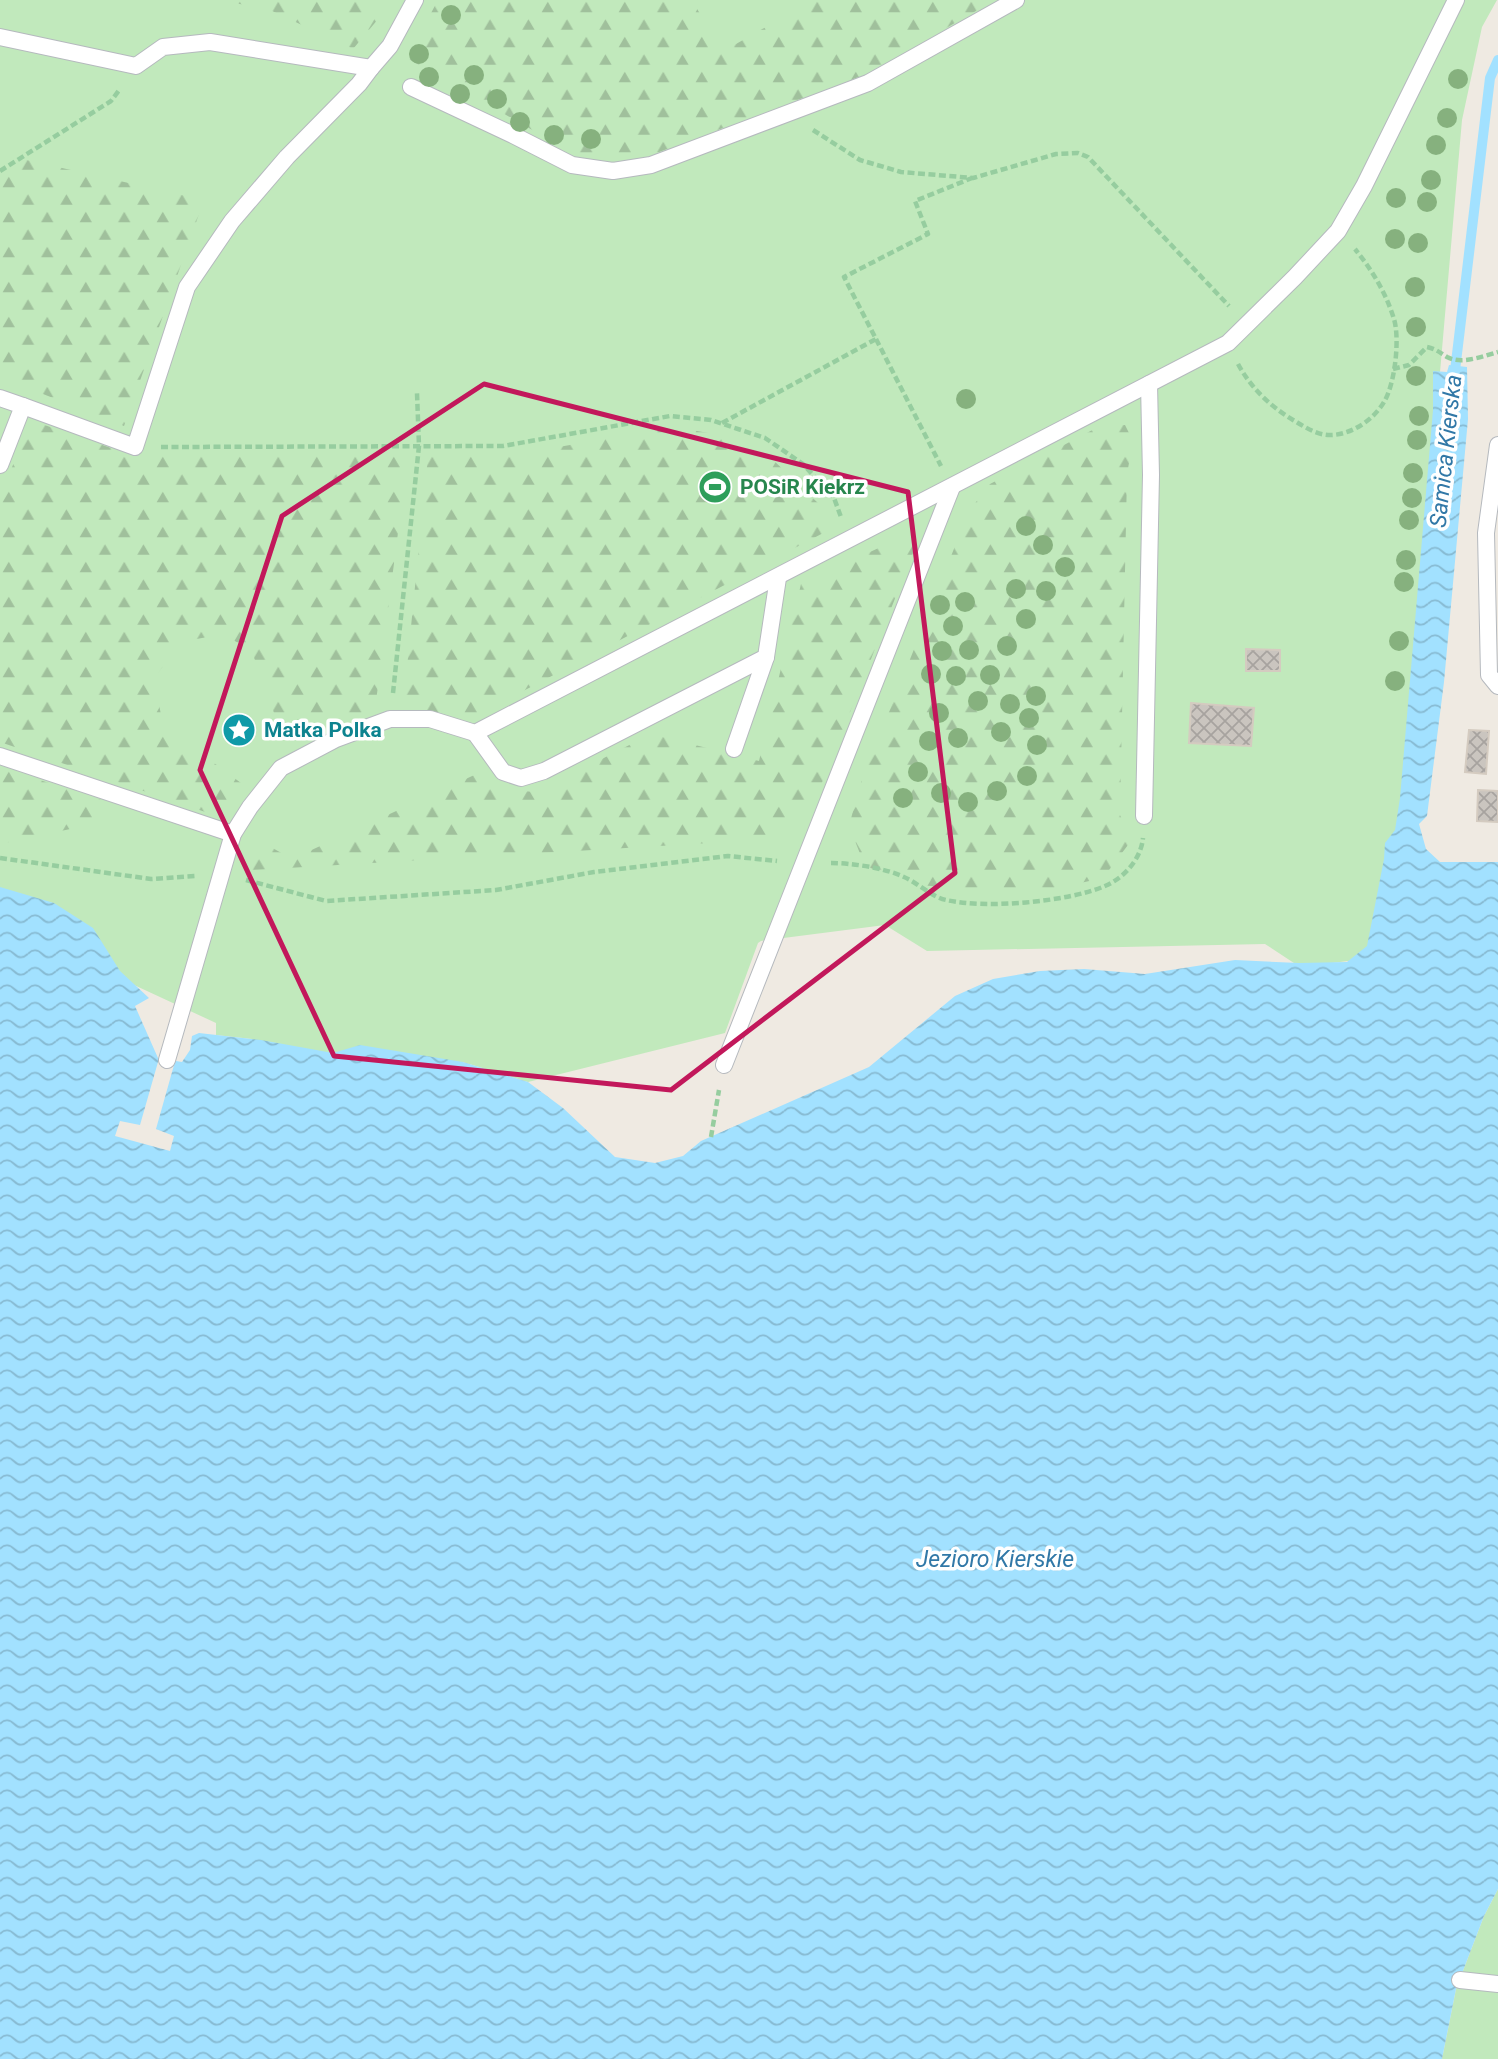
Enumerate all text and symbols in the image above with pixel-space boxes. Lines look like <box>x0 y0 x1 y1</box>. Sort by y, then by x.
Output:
water label: Samica Kierska <box>1425 373 1467 529</box>
sports icon: POSiR Kiekrz <box>696 468 734 506</box>
place label: POSiR Kiekrz <box>740 475 865 499</box>
place icon: Matka Polka <box>220 711 258 749</box>
place label: Matka Polka <box>264 718 382 742</box>
water label: Jezioro Kierskie <box>916 1546 1074 1573</box>

